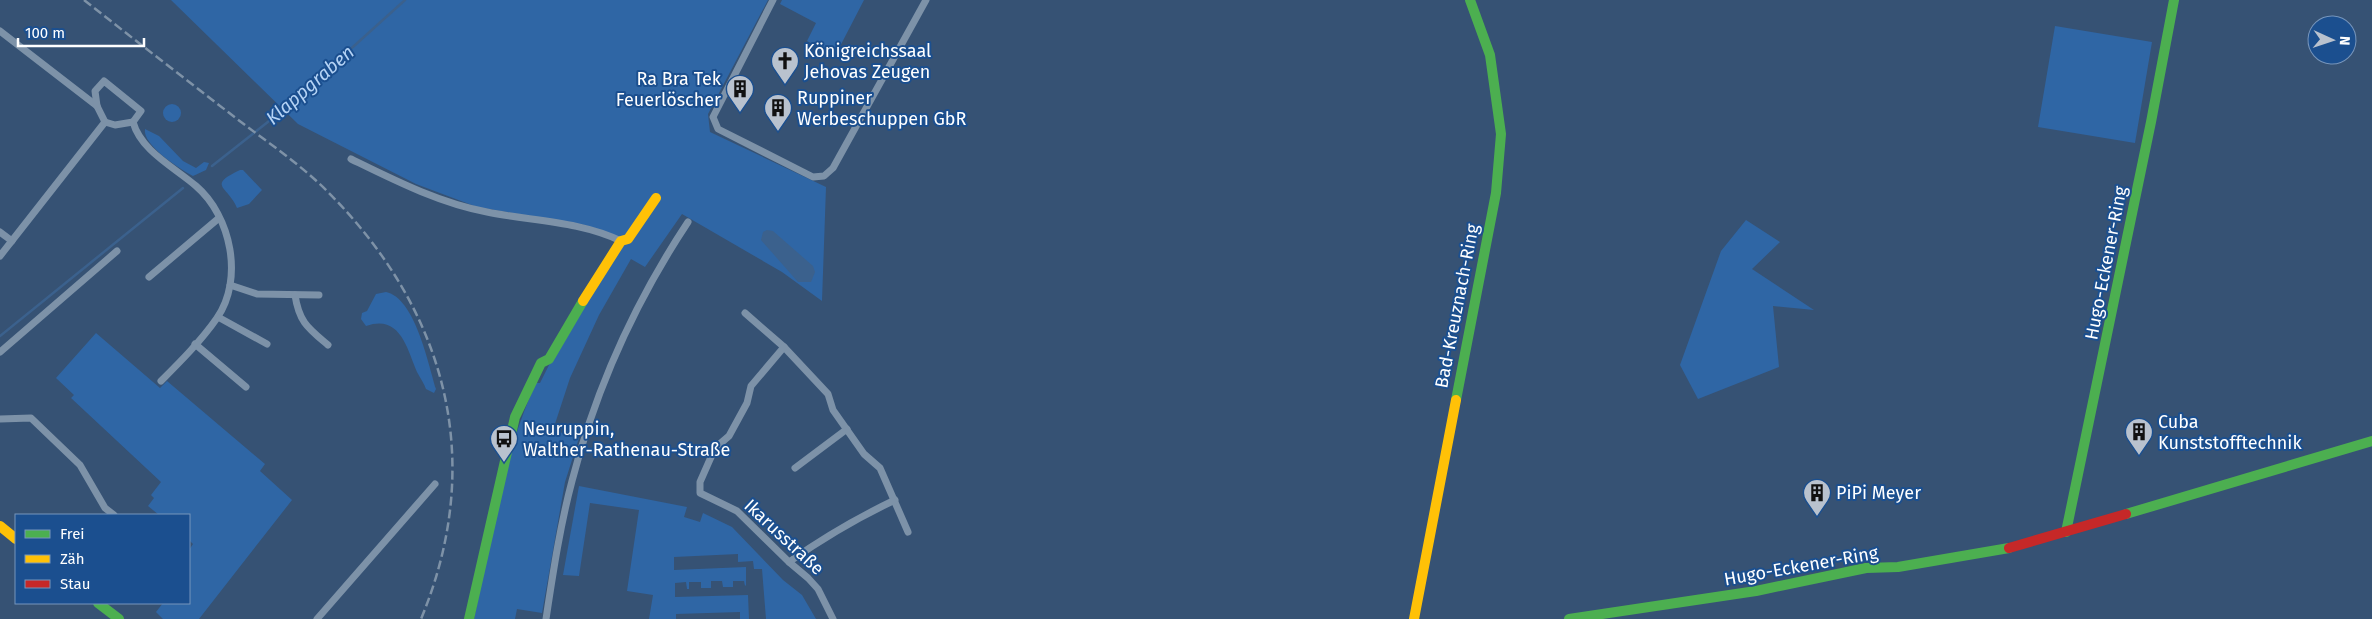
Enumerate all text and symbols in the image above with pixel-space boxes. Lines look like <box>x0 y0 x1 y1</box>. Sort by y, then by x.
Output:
scale bar <box>18 15 144 47</box>
north arrow <box>2307 15 2357 65</box>
text: 100 m <box>25 24 65 42</box>
text: N <box>2336 36 2353 46</box>
water label: Klappgraben <box>261 40 359 130</box>
place label: Königreichssaal Jehovas Zeugen <box>804 40 931 83</box>
church icon: Königreichssaal Jehovas Zeugen <box>770 46 800 85</box>
place label: Ra Bra Tek Feuerlöscher <box>616 68 722 111</box>
building icon: Ra Bra Tek Feuerlöscher <box>725 74 755 113</box>
place label: Ruppiner Werbeschuppen GbR <box>797 87 967 130</box>
building icon: Ruppiner Werbeschuppen GbR <box>763 93 793 132</box>
street label: Hugo-Eckener-Ring <box>2080 184 2132 342</box>
street label: Bad-Kreuznach-Ring <box>1430 222 1484 390</box>
place label: Cuba Kunststofftechnik <box>2158 411 2302 454</box>
building icon: Cuba Kunststofftechnik <box>2124 417 2154 456</box>
place label: Neuruppin, Walther-Rathenau-Straße <box>523 418 730 461</box>
bus stop icon: Neuruppin, Walther-Rathenau-Straße <box>489 424 519 463</box>
building icon: PiPi Meyer <box>1802 478 1832 517</box>
place label: PiPi Meyer <box>1836 482 1921 504</box>
street label: Ikarusstraße <box>739 494 829 580</box>
legend <box>15 514 190 604</box>
text: Frei <box>60 525 85 543</box>
street label: Hugo-Eckener-Ring <box>1722 542 1880 590</box>
text: Zäh <box>60 550 85 568</box>
text: Stau <box>60 575 90 593</box>

